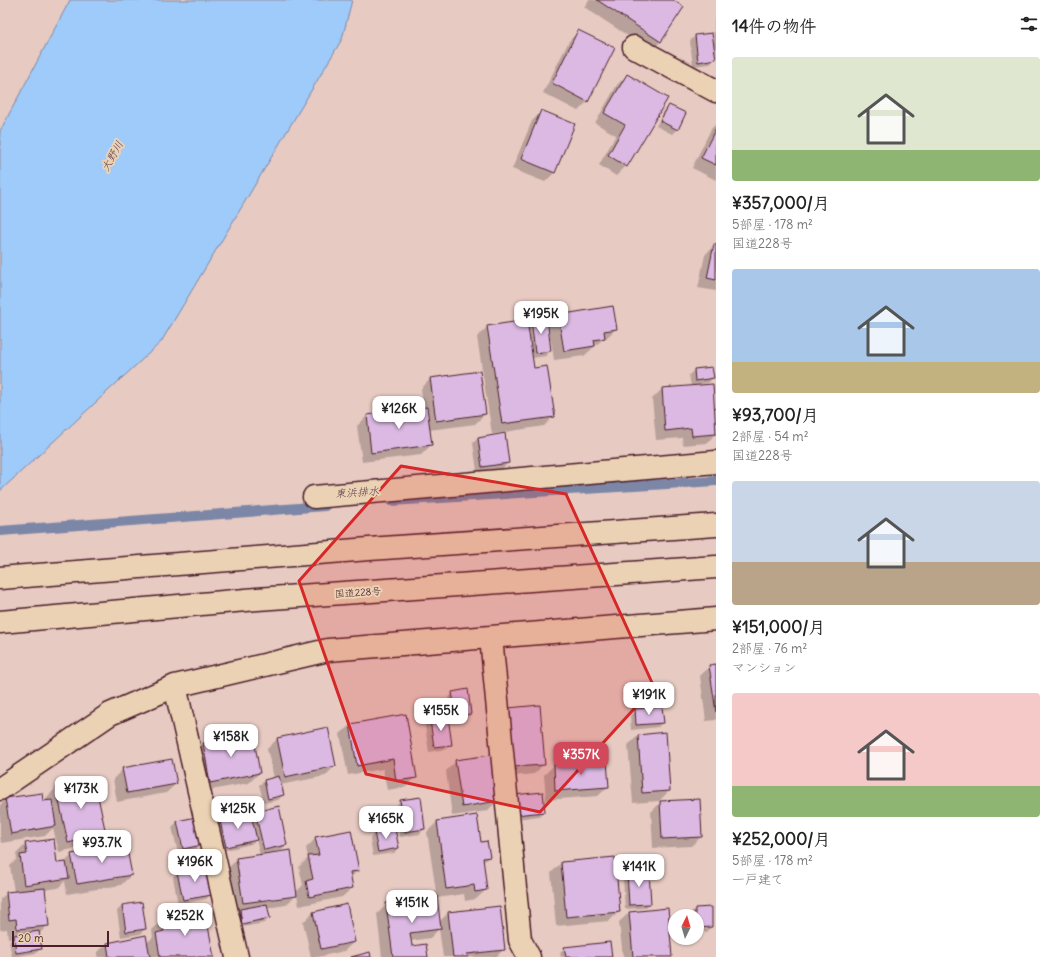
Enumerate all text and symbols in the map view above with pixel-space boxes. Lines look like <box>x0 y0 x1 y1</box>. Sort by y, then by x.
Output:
icon: filters <box>1018 13 1040 35</box>
text: 14件の物件 <box>732 15 817 37</box>
icon: home <box>850 83 922 155</box>
water label: 大野川 <box>98 138 126 174</box>
text: ¥357,000/月 <box>732 192 830 214</box>
text: 5部屋 · 178 m² <box>732 216 813 233</box>
text: 国道228号 <box>732 235 793 252</box>
icon: home <box>850 295 922 367</box>
pin: ¥195K <box>513 301 569 335</box>
text: ¥195K <box>523 305 559 322</box>
pin: ¥126K <box>371 396 427 430</box>
text: ¥126K <box>381 400 417 417</box>
text: ¥93,700/月 <box>732 404 819 426</box>
text: 2部屋 · 54 m² <box>732 428 809 445</box>
text: 国道228号 <box>732 447 793 464</box>
water label: 東浜排水 <box>335 483 379 501</box>
icon: home <box>850 507 922 579</box>
street label: 国道228号 <box>334 584 382 601</box>
text: ¥151,000/月 <box>732 616 825 638</box>
text: 2部屋 · 76 m² <box>732 640 807 657</box>
text: マンション <box>732 659 796 676</box>
pin: ¥191K <box>621 682 677 716</box>
text: ¥191K <box>632 686 666 703</box>
pin: ¥155K <box>413 698 469 732</box>
text: ¥155K <box>423 702 459 719</box>
icon: home <box>850 719 922 791</box>
pin: ¥158K <box>203 724 259 758</box>
text: ¥158K <box>213 728 249 745</box>
pin: ¥357K <box>553 742 609 776</box>
text: ¥357K <box>563 746 599 763</box>
pin: ¥173K <box>53 776 109 810</box>
text: ¥173K <box>64 780 98 797</box>
pin: ¥125K <box>210 796 266 830</box>
text: ¥125K <box>220 800 256 817</box>
pin: ¥165K <box>358 806 414 840</box>
text: ¥165K <box>368 810 404 827</box>
text: ¥252,000/月 <box>732 828 830 850</box>
pin: ¥93.7K <box>69 830 135 864</box>
text: ¥93.7K <box>82 834 122 851</box>
pin: ¥196K <box>167 849 223 883</box>
text: 5部屋 · 178 m² <box>732 852 813 869</box>
text: ¥196K <box>177 853 213 870</box>
pin: ¥141K <box>611 854 667 888</box>
text: ¥141K <box>622 858 656 875</box>
text: 一戸建て <box>732 871 784 888</box>
pin: ¥151K <box>384 890 440 924</box>
text: ¥151K <box>395 894 429 911</box>
pin: ¥252K <box>157 903 213 937</box>
text: ¥252K <box>166 907 204 924</box>
north arrow <box>668 909 704 945</box>
map controls <box>668 909 704 945</box>
scale bar <box>12 929 109 948</box>
text: 20 m <box>18 931 44 945</box>

